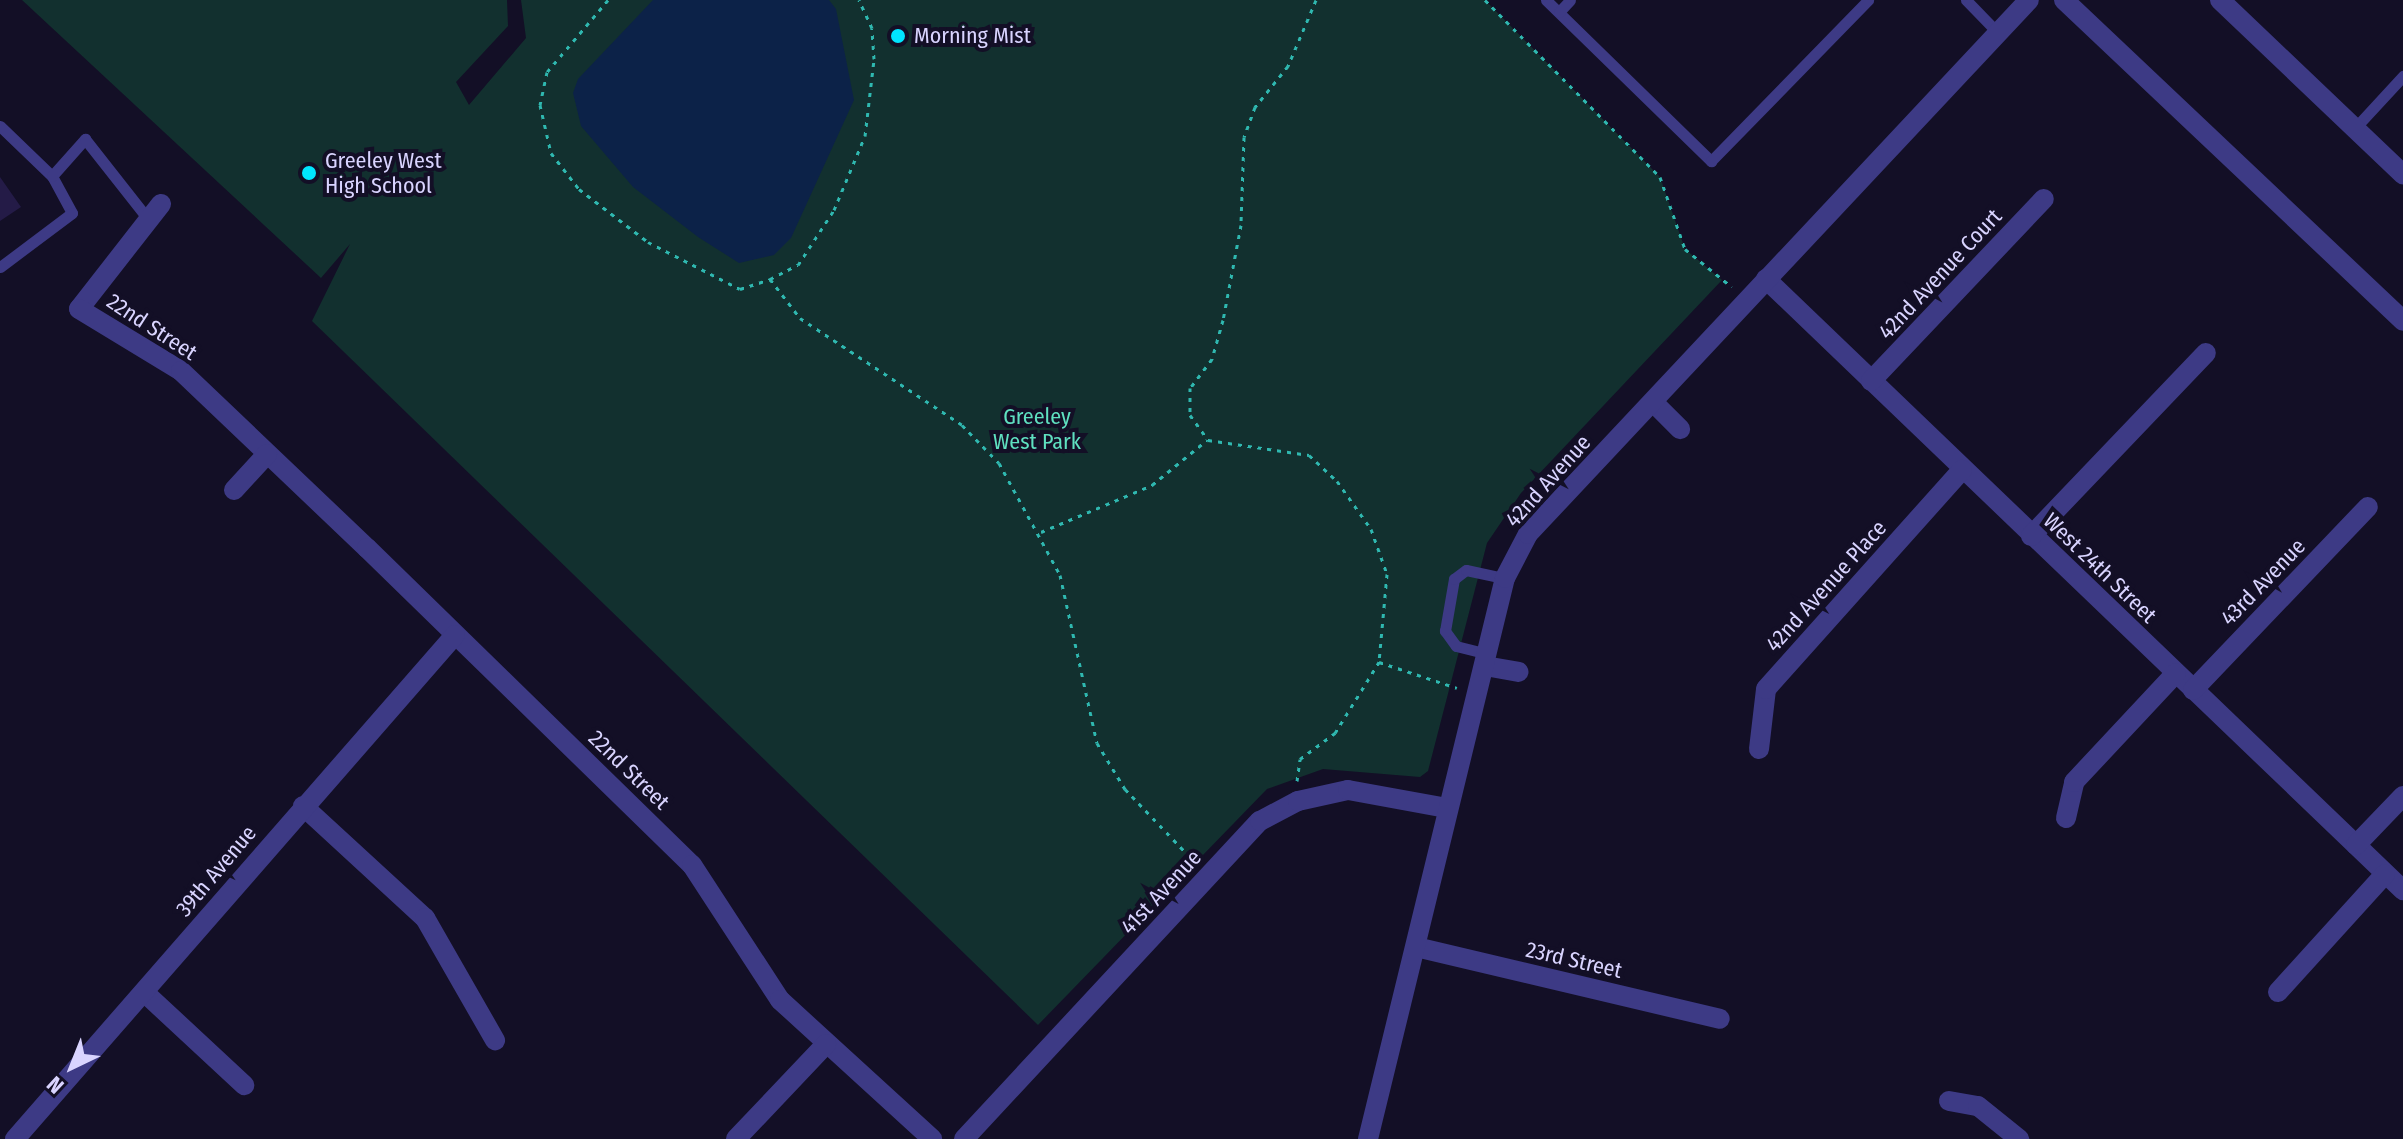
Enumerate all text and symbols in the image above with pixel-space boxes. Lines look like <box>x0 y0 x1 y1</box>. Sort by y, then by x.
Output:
place label: Morning Mist <box>914 23 1031 49</box>
marker: Morning Mist <box>889 27 907 45</box>
place label: Greeley West High School <box>325 147 442 198</box>
marker: Greeley West High School <box>300 164 318 182</box>
street label: 42nd Avenue Court <box>1873 203 2007 345</box>
street label: 22nd Street <box>102 288 202 366</box>
park label: Greeley West Park <box>993 403 1081 454</box>
street label: 42nd Avenue <box>1500 430 1596 532</box>
street label: West 24th Street <box>2038 507 2162 629</box>
street label: 42nd Avenue Place <box>1760 515 1892 657</box>
street label: 43rd Avenue <box>2215 533 2311 631</box>
street label: 22nd Street <box>583 725 675 815</box>
street label: 39th Avenue <box>170 820 262 922</box>
street label: 41st Avenue <box>1115 844 1207 940</box>
street label: 23rd Street <box>1523 936 1625 984</box>
north arrow <box>32 1027 112 1107</box>
text: N <box>41 1071 69 1099</box>

